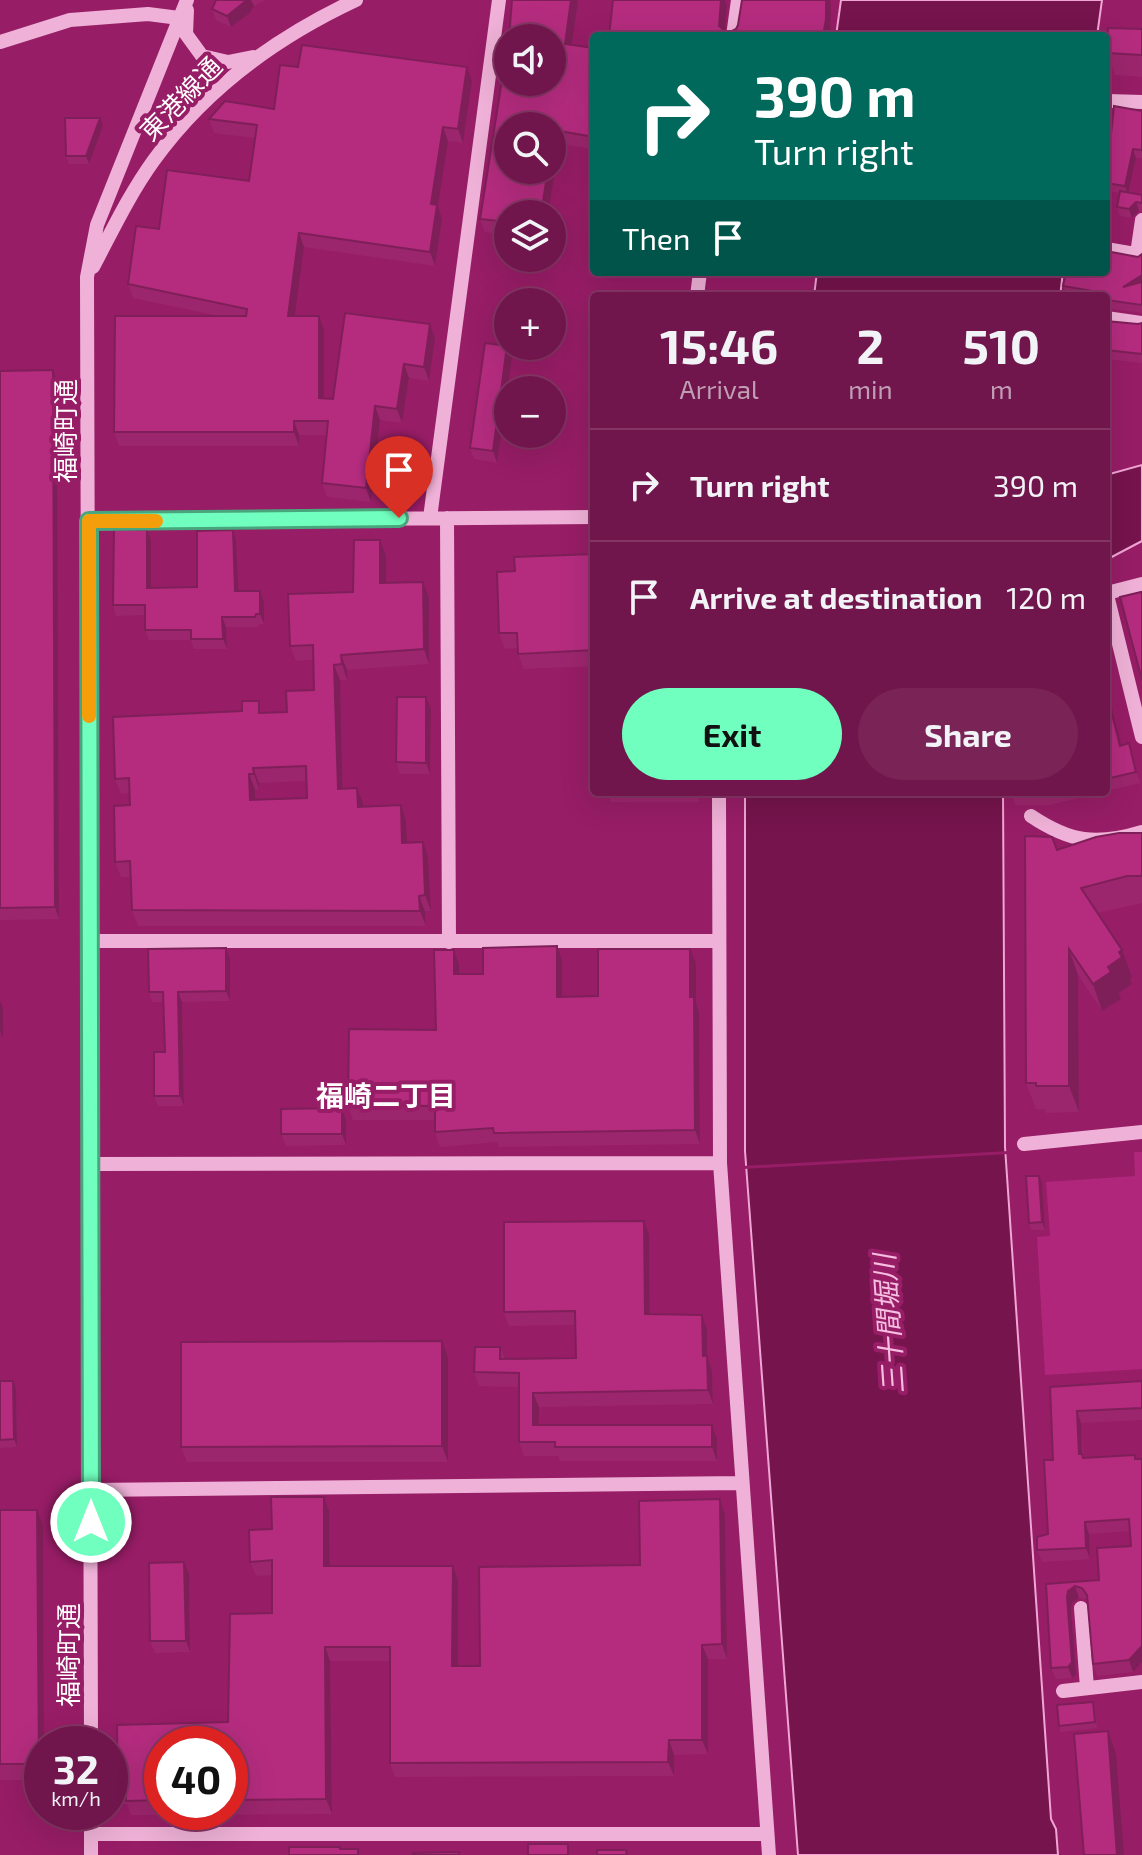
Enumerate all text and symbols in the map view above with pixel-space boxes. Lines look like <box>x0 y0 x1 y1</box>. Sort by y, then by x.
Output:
map controls <box>494 24 566 448</box>
button: sound <box>494 24 566 96</box>
street label: 東港線通 <box>133 50 227 146</box>
text: 390 m <box>754 61 916 128</box>
icon: right <box>622 64 726 168</box>
button: search <box>494 112 566 184</box>
text: Turn right <box>754 129 914 172</box>
button: layers <box>494 200 566 272</box>
icon: arrive <box>706 216 750 260</box>
text: Then <box>622 220 690 256</box>
button: + <box>494 288 566 360</box>
text: 15:46 <box>660 316 778 374</box>
text: 2 <box>857 316 884 374</box>
text: 510 <box>963 316 1040 374</box>
text: Arrival <box>680 373 759 404</box>
text: min <box>848 373 893 404</box>
text: m <box>990 373 1013 404</box>
button: − <box>494 376 566 448</box>
street label: 福崎町通 <box>49 379 80 483</box>
pin <box>365 436 433 518</box>
icon: arrive <box>377 448 421 492</box>
icon: right <box>622 463 666 507</box>
text: Turn right <box>690 467 830 503</box>
text: 390 m <box>993 467 1078 503</box>
icon: arrive <box>622 575 666 619</box>
text: Arrive at destination <box>690 579 982 615</box>
text: 120 m <box>1006 579 1086 615</box>
button: Exit <box>622 688 842 780</box>
button: Share <box>858 688 1078 780</box>
district label: 福崎二丁目 <box>316 1078 456 1112</box>
water label: 三十間堀川 <box>866 1250 910 1395</box>
position arrow <box>49 1480 133 1564</box>
street label: 福崎町通 <box>52 1603 83 1707</box>
speed limit sign: 40 <box>144 1726 248 1830</box>
text: 32 <box>53 1744 99 1792</box>
text: km/h <box>51 1786 101 1810</box>

